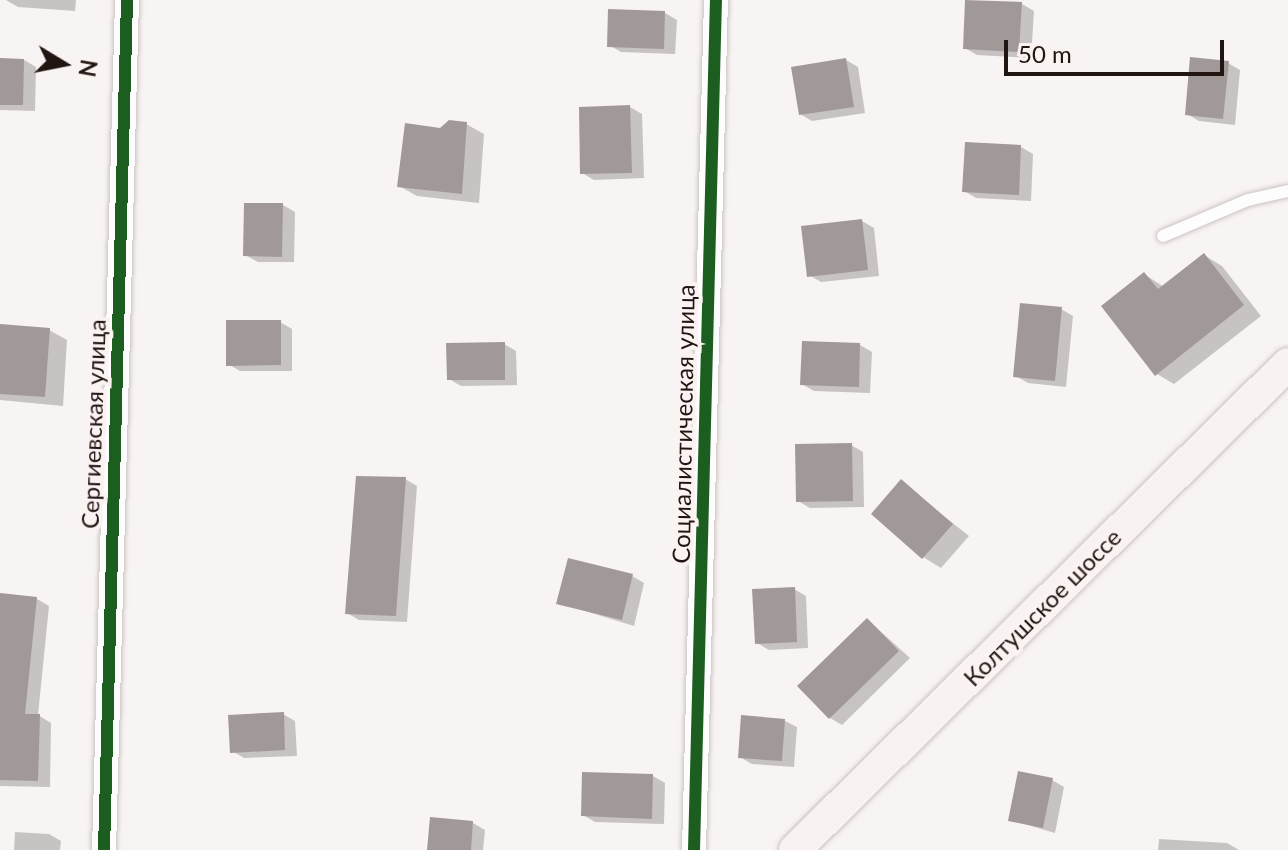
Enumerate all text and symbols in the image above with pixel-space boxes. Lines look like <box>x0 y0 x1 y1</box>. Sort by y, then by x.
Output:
north arrow <box>24 24 104 104</box>
scale bar <box>1008 24 1228 74</box>
text: 50 m <box>1018 39 1072 68</box>
text: N <box>73 58 103 79</box>
street label: Социалистическая улица <box>666 284 700 564</box>
street label: Сергиевская улица <box>75 319 111 529</box>
street label: Колтушское шоссе <box>957 522 1127 692</box>

